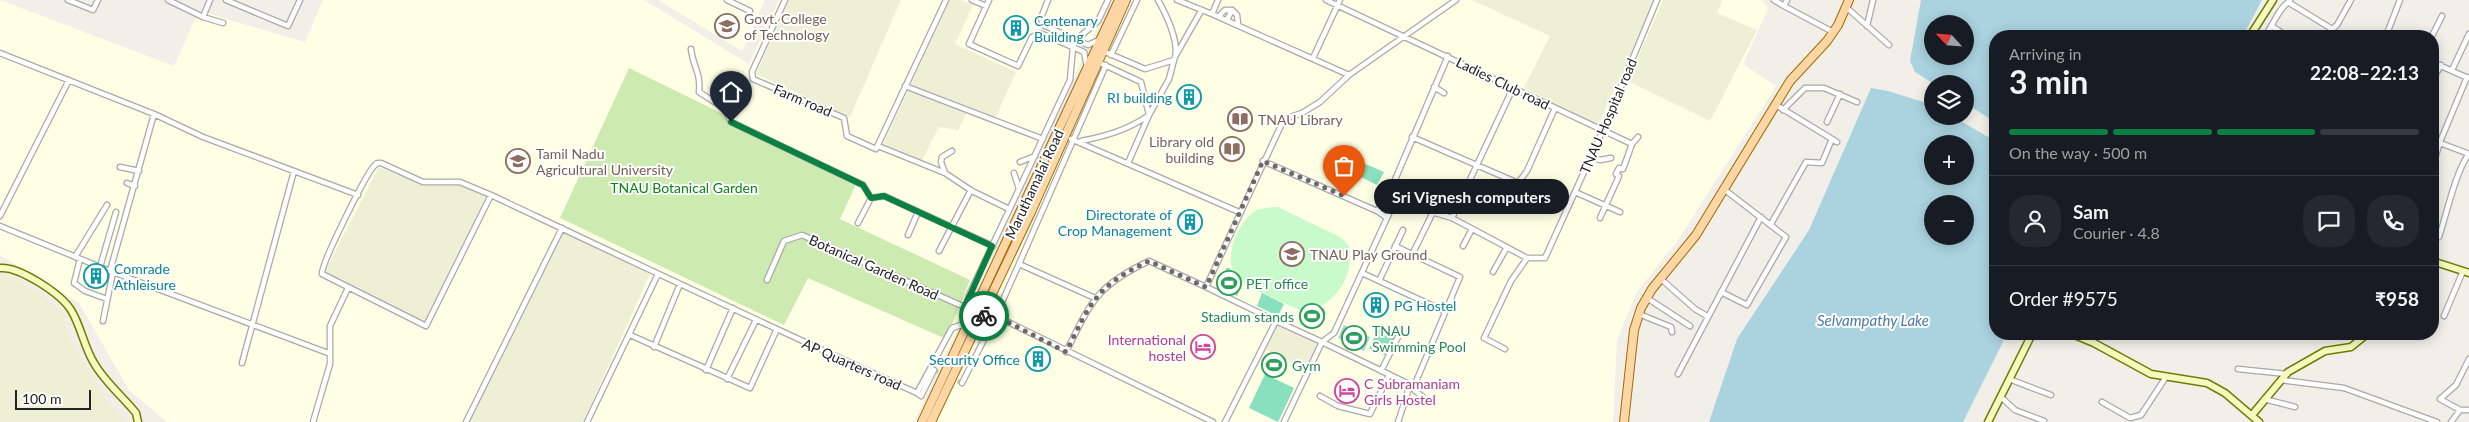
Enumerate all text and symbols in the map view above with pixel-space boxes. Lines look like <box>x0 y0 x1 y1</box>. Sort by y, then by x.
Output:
place label: Govt. College of Technology <box>744 10 830 43</box>
place label: Centenary Building <box>1034 12 1099 45</box>
school or university icon: Govt. College of Technology <box>714 13 740 39</box>
building icon: Centenary Building <box>1003 15 1029 41</box>
north arrow <box>1924 15 1974 65</box>
map controls <box>1924 15 1974 245</box>
text: Arriving in <box>2009 44 2082 63</box>
street label: Ladies Club road <box>1454 53 1552 113</box>
street label: TNAU Hospital road <box>1576 56 1640 176</box>
text: 22:08–22:13 <box>2310 61 2419 84</box>
text: 3 min <box>2009 62 2088 101</box>
pin <box>710 71 752 122</box>
button: layers <box>1924 75 1974 125</box>
icon: home <box>717 78 745 106</box>
street label: Farm road <box>771 80 835 120</box>
building icon: RI building <box>1176 84 1202 110</box>
place label: RI building <box>1107 89 1172 106</box>
library icon: TNAU Library <box>1227 106 1253 132</box>
place label: TNAU Library <box>1258 111 1344 128</box>
street label: Maruthamalai Road <box>1001 126 1067 242</box>
place label: Library old building <box>1149 133 1214 166</box>
button: + <box>1924 135 1974 185</box>
library icon: Library old building <box>1219 136 1245 162</box>
text: On the way · 500 m <box>2009 143 2147 162</box>
place label: Tamil Nadu Agricultural University <box>536 145 674 178</box>
pin <box>1323 145 1365 196</box>
school or university icon: Tamil Nadu Agricultural University <box>505 148 531 174</box>
icon: bag <box>1330 152 1358 180</box>
callout: Sri Vignesh computers <box>1374 178 1569 214</box>
park label: TNAU Botanical Garden <box>610 179 758 196</box>
text: Sri Vignesh computers <box>1392 187 1551 206</box>
button: − <box>1924 195 1974 245</box>
button: person <box>2009 195 2061 247</box>
button: chat <box>2303 195 2355 247</box>
button: phone <box>2367 195 2419 247</box>
text: Sam <box>2073 200 2109 223</box>
place label: Directorate of Crop Management <box>1058 206 1172 239</box>
building icon: Directorate of Crop Management <box>1177 209 1203 235</box>
text: Courier · 4.8 <box>2073 223 2160 242</box>
street label: Botanical Garden Road <box>807 231 941 303</box>
school or university icon: TNAU Play Ground <box>1279 241 1305 267</box>
place label: TNAU Play Ground <box>1310 246 1427 263</box>
place label: Comrade Athleisure <box>114 260 176 293</box>
building icon: Comrade Athleisure <box>83 263 109 289</box>
sports icon: PET office <box>1216 270 1242 296</box>
place label: PET office <box>1246 275 1308 292</box>
text: Order #9575 <box>2009 287 2118 310</box>
text: ₹958 <box>2375 287 2419 310</box>
courier <box>959 291 1009 341</box>
building icon: PG Hostel <box>1363 292 1389 318</box>
place label: PG Hostel <box>1394 297 1456 314</box>
icon: bike <box>970 302 998 330</box>
sports icon: Stadium stands <box>1299 303 1325 329</box>
place label: Stadium stands <box>1201 308 1294 325</box>
water label: Selvampathy Lake <box>1817 311 1929 329</box>
place label: TNAU Swimming Pool <box>1372 322 1466 355</box>
sports icon: TNAU Swimming Pool <box>1341 325 1367 351</box>
place label: International hostel <box>1108 331 1186 364</box>
hotel icon: International hostel <box>1190 334 1216 360</box>
street label: AP Quarters road <box>800 335 904 393</box>
building icon: Security Office <box>1025 346 1051 372</box>
place label: Security Office <box>929 351 1020 368</box>
sports icon: Gym <box>1261 352 1287 378</box>
place label: Gym <box>1292 357 1321 374</box>
place label: C Subramaniam Girls Hostel <box>1364 375 1460 408</box>
hotel icon: C Subramaniam Girls Hostel <box>1334 378 1360 404</box>
scale bar <box>15 387 91 410</box>
text: 100 m <box>22 390 61 407</box>

